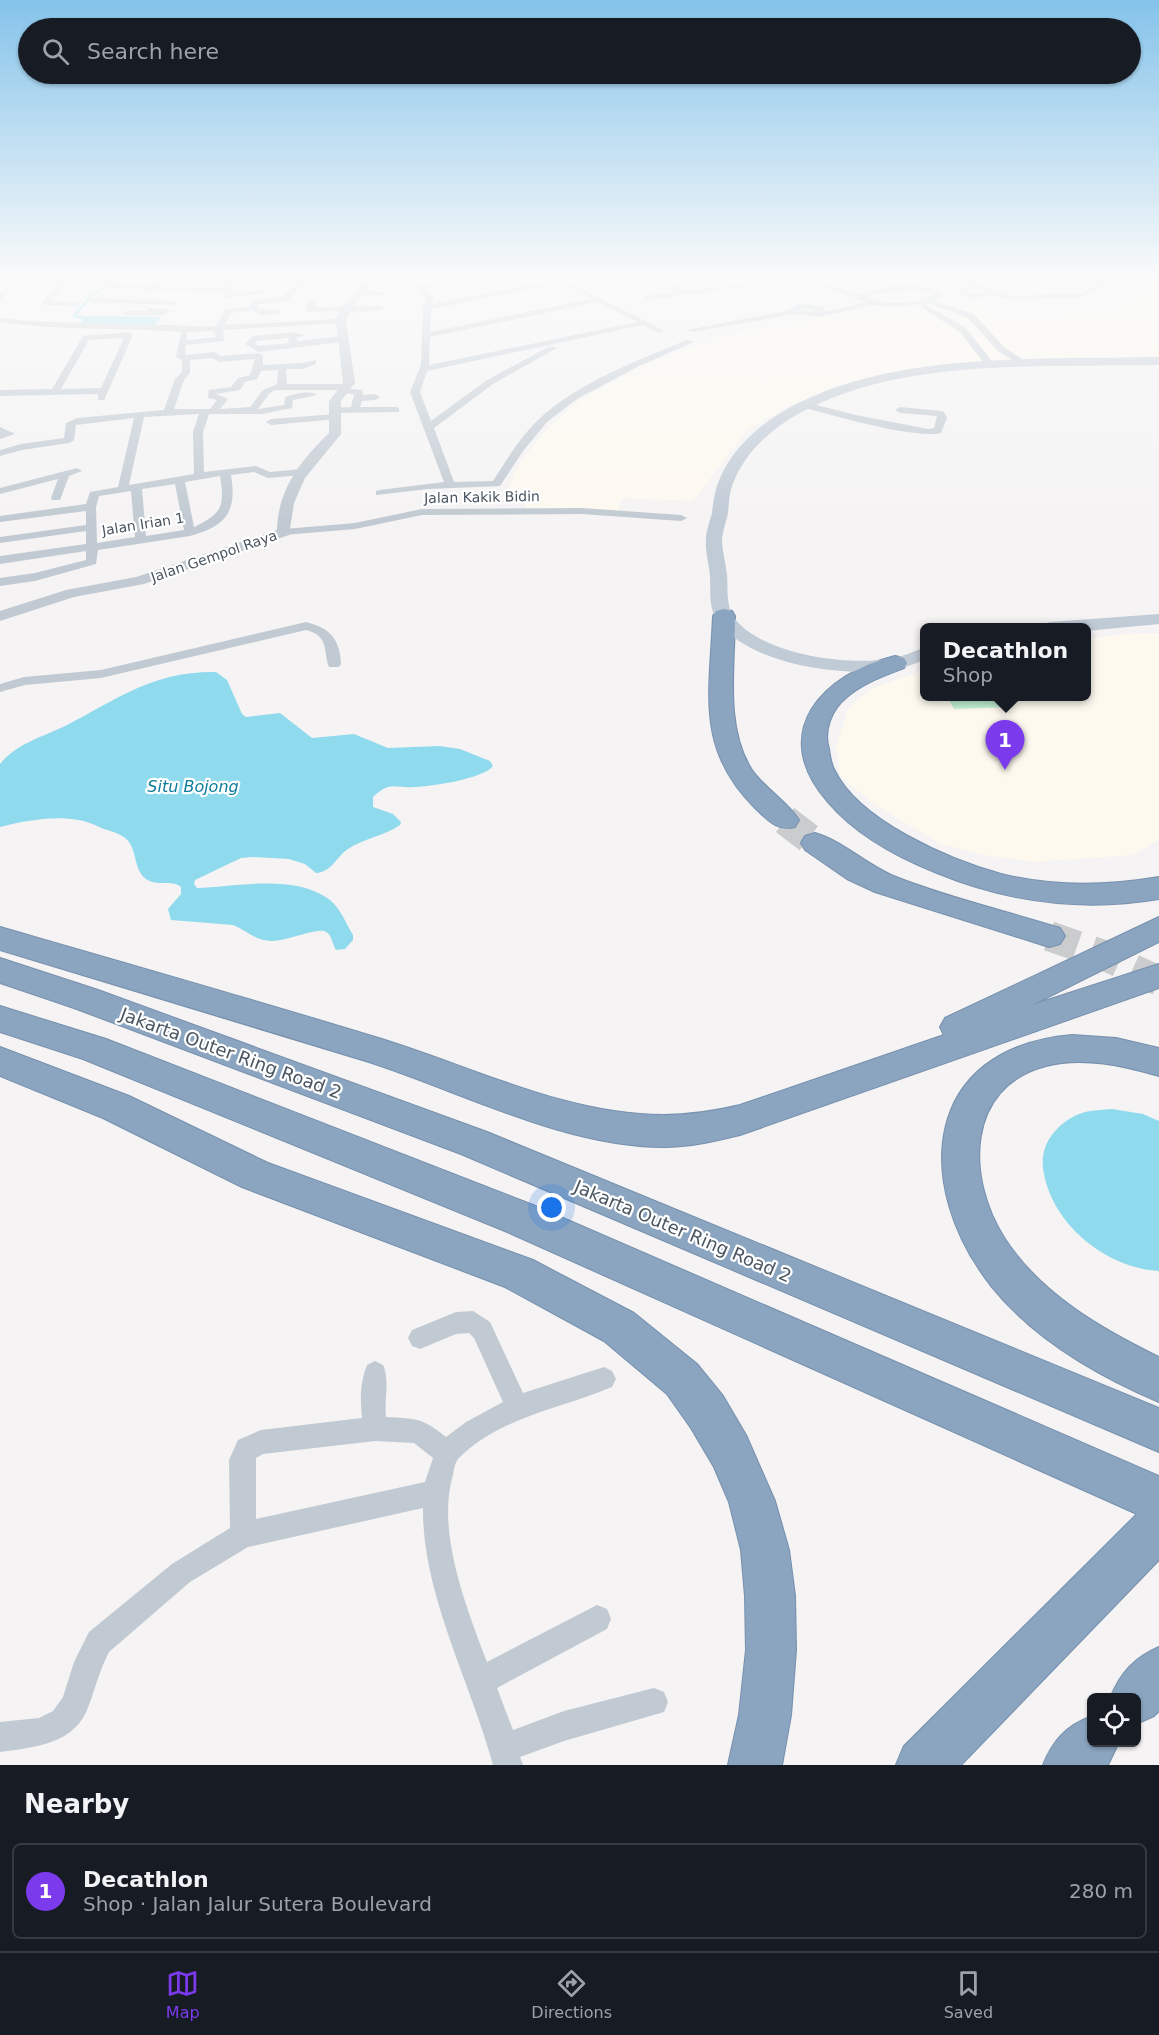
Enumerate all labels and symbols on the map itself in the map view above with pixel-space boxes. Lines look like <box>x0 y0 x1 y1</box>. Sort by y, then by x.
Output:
street label: Jalan Kakik Bidin <box>423 488 540 506</box>
street label: Jalan Irian 1 <box>100 510 185 539</box>
street label: Jalan Gempol Raya <box>148 527 279 585</box>
pin: 1 <box>986 720 1024 770</box>
water label: Situ Bojong <box>147 777 239 796</box>
street label: Jakarta Outer Ring Road 2 <box>117 1003 344 1103</box>
street label: Jakarta Outer Ring Road 2 <box>570 1175 795 1286</box>
your location <box>537 1193 566 1222</box>

